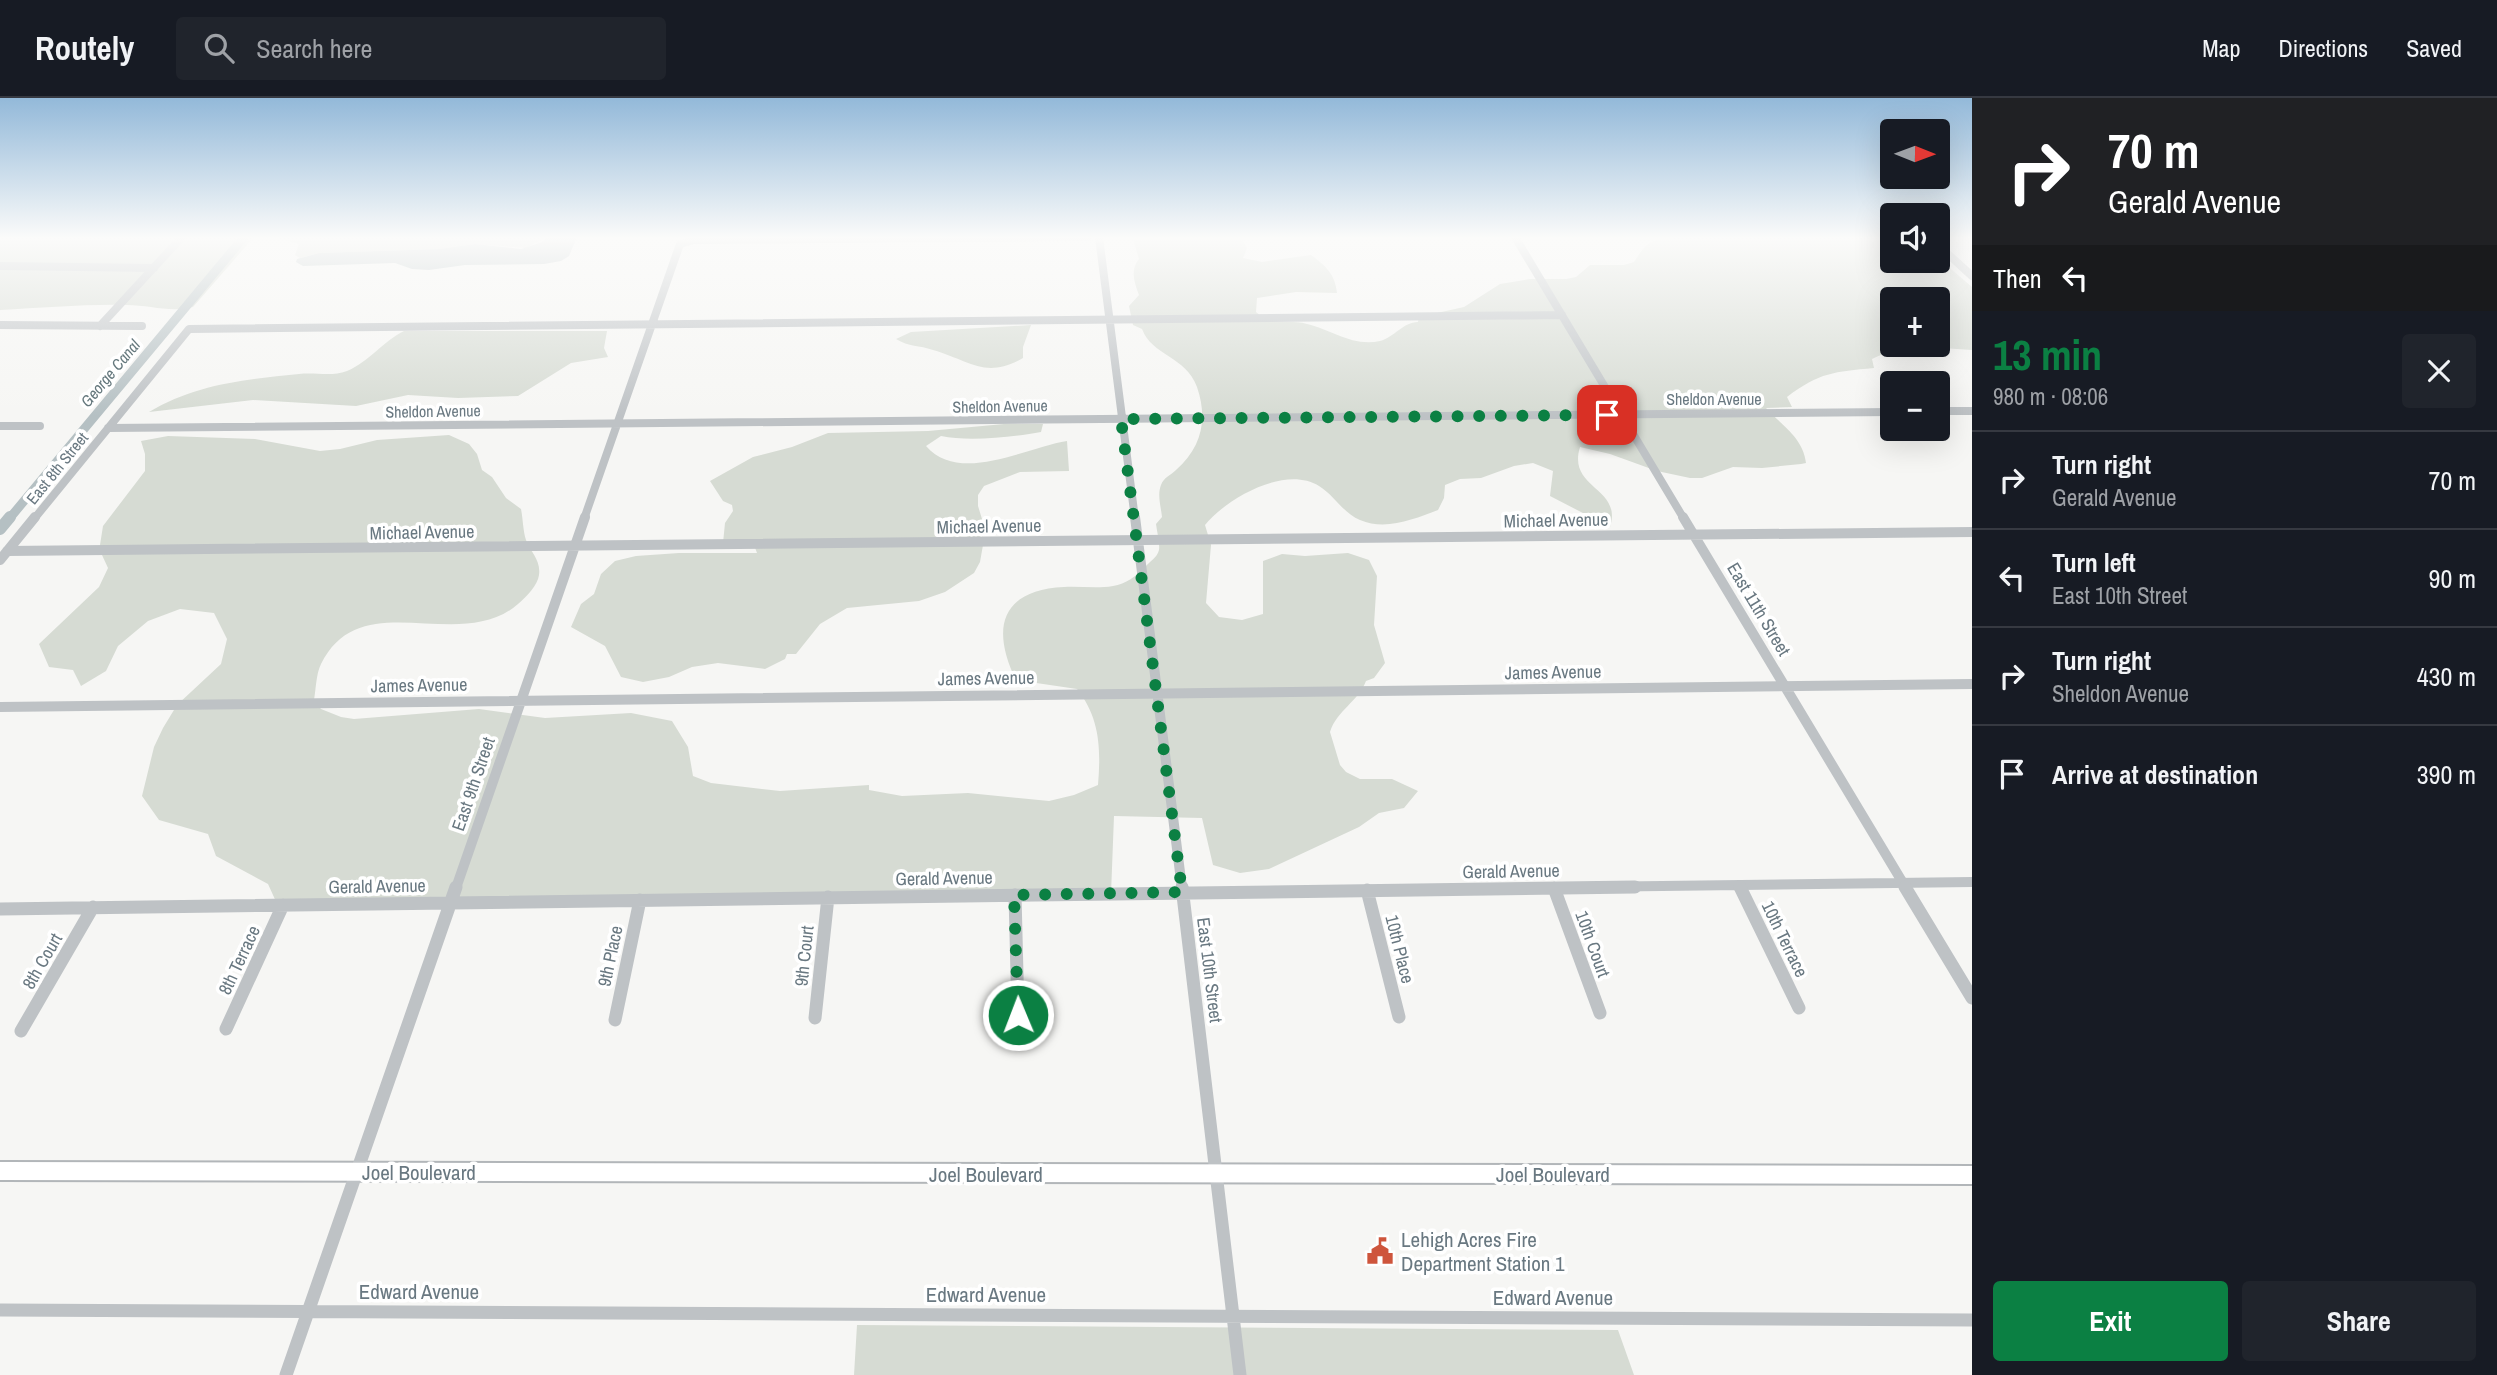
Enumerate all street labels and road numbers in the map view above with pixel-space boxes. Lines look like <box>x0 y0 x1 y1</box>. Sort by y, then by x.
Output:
street label: Sheldon Avenue <box>1666 388 1762 410</box>
street label: Sheldon Avenue <box>952 394 1048 418</box>
street label: Sheldon Avenue <box>385 399 481 423</box>
street label: East 8th Street <box>21 427 93 509</box>
street label: Michael Avenue <box>1503 507 1609 533</box>
street label: Michael Avenue <box>936 513 1042 539</box>
street label: Michael Avenue <box>369 519 475 545</box>
street label: East 11th Street <box>1721 558 1797 660</box>
street label: James Avenue <box>1505 659 1601 685</box>
street label: James Avenue <box>938 665 1034 691</box>
street label: James Avenue <box>371 672 467 698</box>
street label: East 9th Street <box>445 734 501 834</box>
street label: Gerald Avenue <box>1462 858 1560 884</box>
street label: Gerald Avenue <box>895 865 993 891</box>
street label: Gerald Avenue <box>328 873 426 899</box>
street label: 10th Terrace <box>1756 897 1814 981</box>
street label: 10th Court <box>1569 907 1617 981</box>
street label: 10th Place <box>1379 912 1421 986</box>
street label: East 10th Street <box>1191 916 1229 1024</box>
street label: 8th Terrace <box>212 921 266 999</box>
street label: 9th Place <box>591 923 629 989</box>
street label: 9th Court <box>788 925 820 987</box>
street label: 8th Court <box>16 928 68 994</box>
street label: Joel Boulevard <box>362 1158 476 1187</box>
street label: Joel Boulevard <box>929 1160 1043 1189</box>
street label: Joel Boulevard <box>1496 1160 1610 1189</box>
street label: Edward Avenue <box>359 1277 479 1306</box>
street label: Edward Avenue <box>926 1280 1046 1309</box>
street label: Edward Avenue <box>1493 1283 1613 1312</box>

